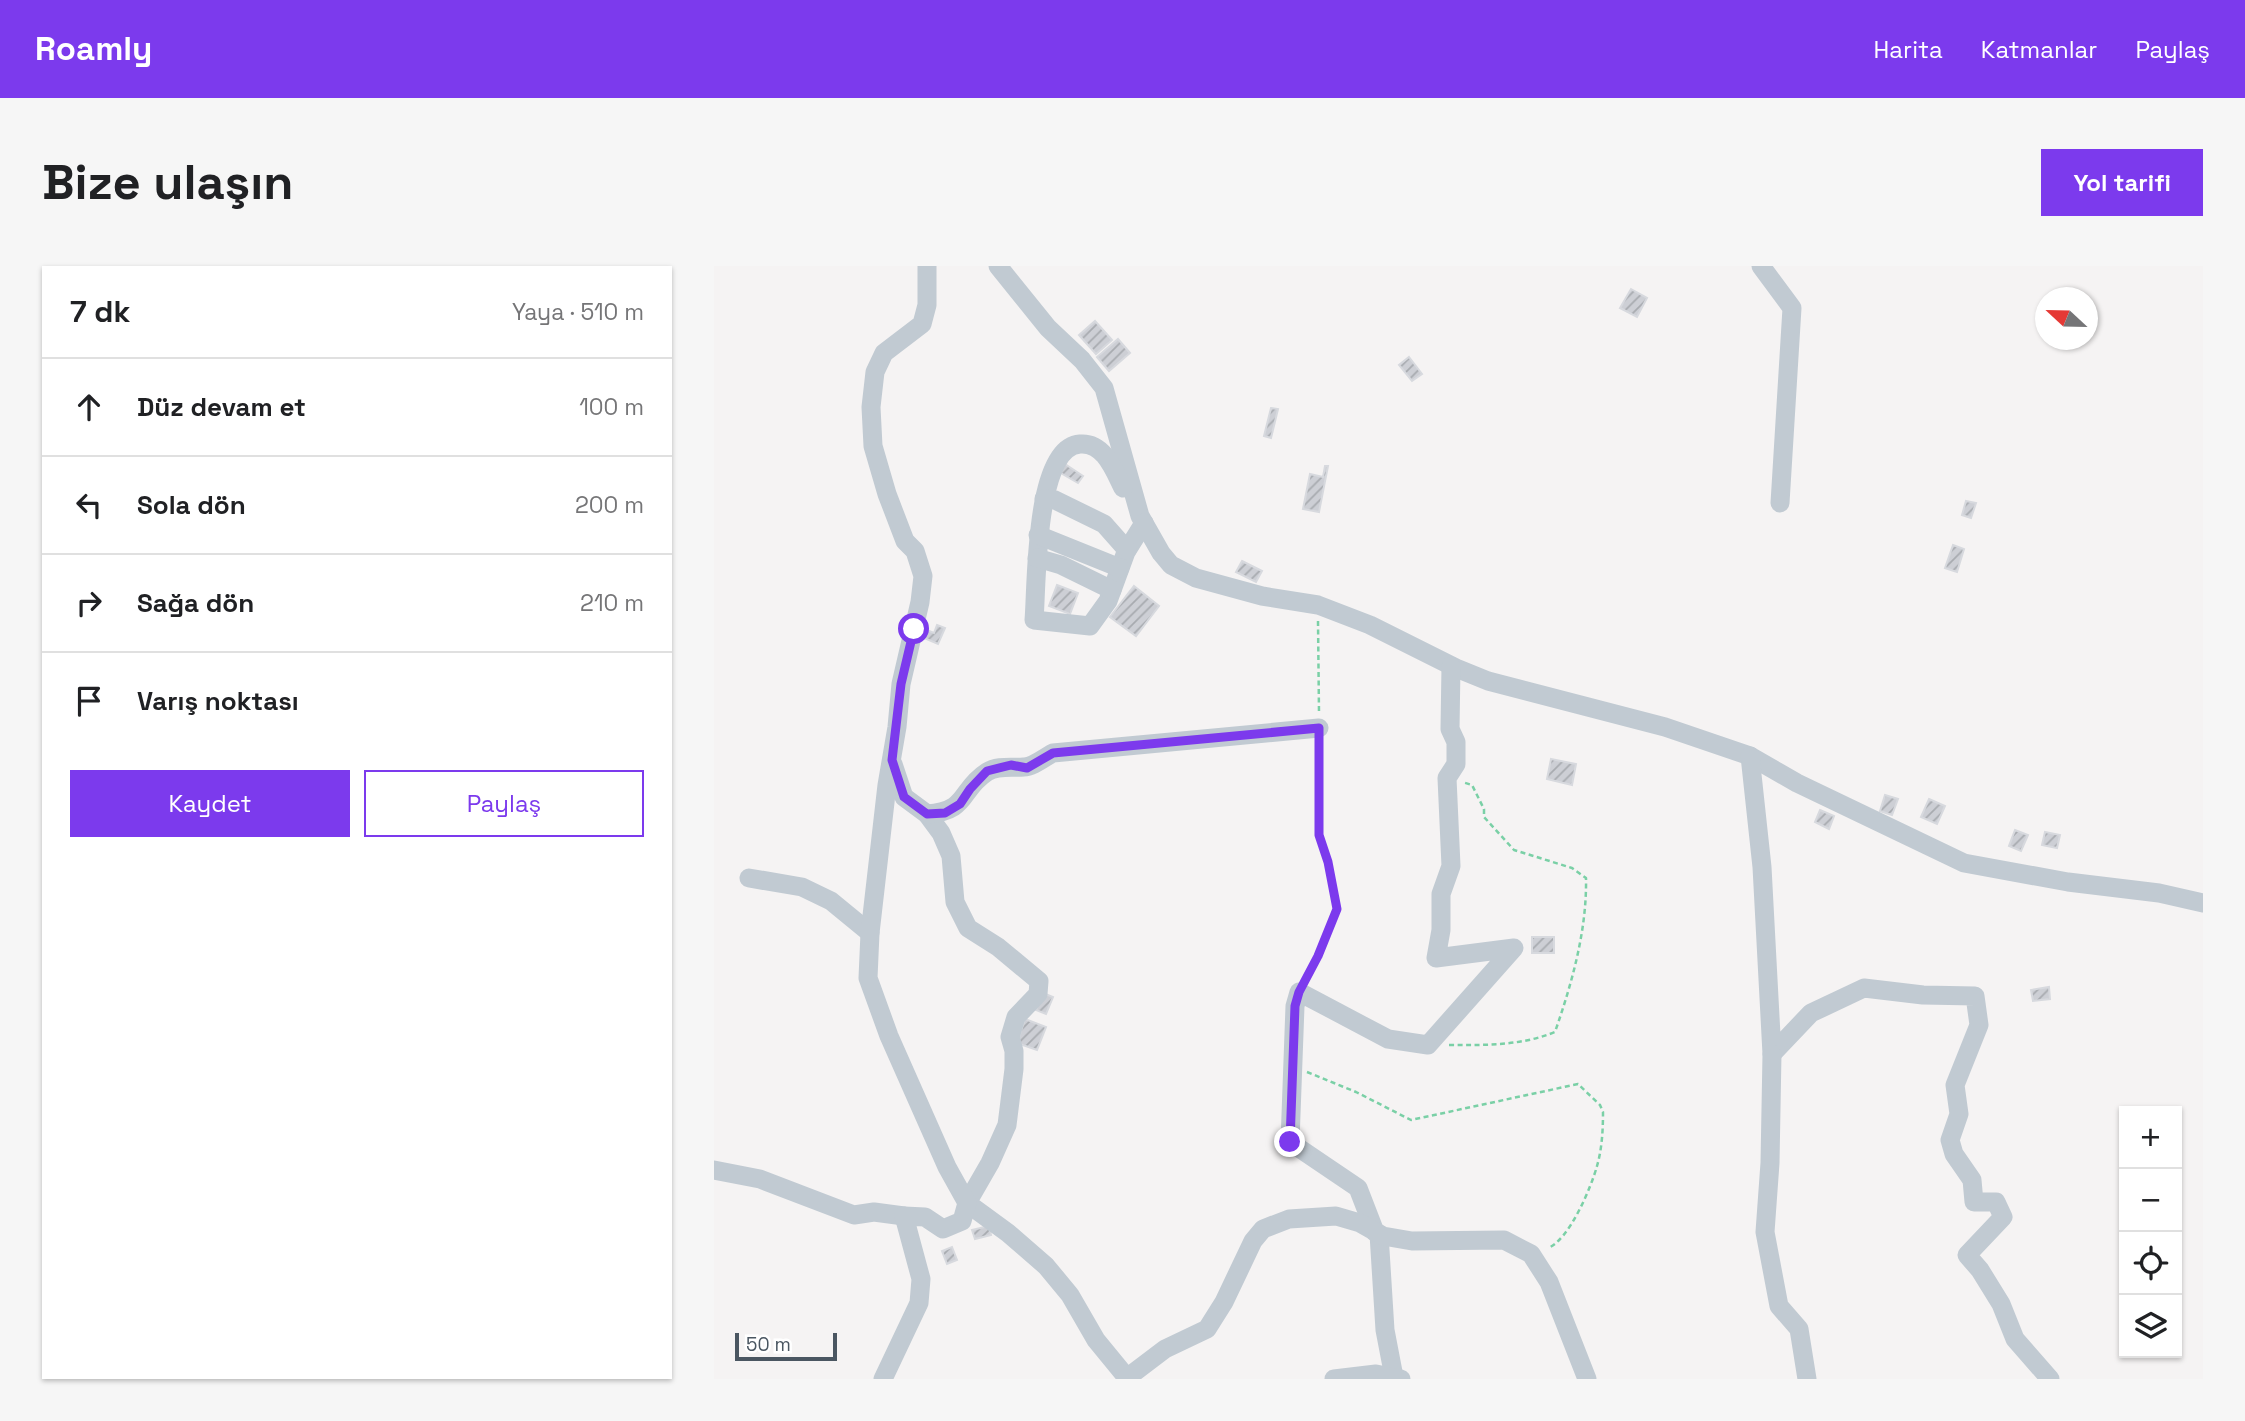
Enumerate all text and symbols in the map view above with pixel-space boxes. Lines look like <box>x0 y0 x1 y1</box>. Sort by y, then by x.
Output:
text: Roamly <box>35 28 152 70</box>
text: Harita <box>1874 34 1943 65</box>
text: Katmanlar <box>1981 34 2097 65</box>
text: Paylaş <box>2135 34 2210 65</box>
button: Yol tarifi <box>2041 149 2203 216</box>
text: Bize ulaşın <box>42 151 294 213</box>
north arrow <box>2035 287 2098 350</box>
text: 7 dk <box>70 292 130 331</box>
text: Yaya · 510 m <box>512 297 644 327</box>
icon: ahead <box>70 388 108 426</box>
text: Düz devam et <box>137 390 306 424</box>
text: 100 m <box>579 392 644 422</box>
icon: left <box>70 486 108 524</box>
text: Sola dön <box>137 488 246 522</box>
text: 200 m <box>575 490 644 520</box>
icon: right <box>70 584 108 622</box>
text: Sağa dön <box>137 586 254 620</box>
text: 210 m <box>580 588 644 618</box>
route start <box>898 613 929 644</box>
icon: arrive <box>70 682 108 720</box>
text: Varış noktası <box>137 684 299 718</box>
button: Kaydet <box>70 770 350 837</box>
button: Paylaş <box>364 770 644 837</box>
map controls <box>2119 1106 2182 1358</box>
button: + <box>2119 1106 2182 1169</box>
route end <box>1274 1126 1305 1157</box>
button: − <box>2119 1169 2182 1232</box>
button: locate <box>2119 1232 2182 1295</box>
button: layers <box>2119 1295 2182 1358</box>
scale bar <box>735 1330 836 1362</box>
text: 50 m <box>746 1332 791 1357</box>

